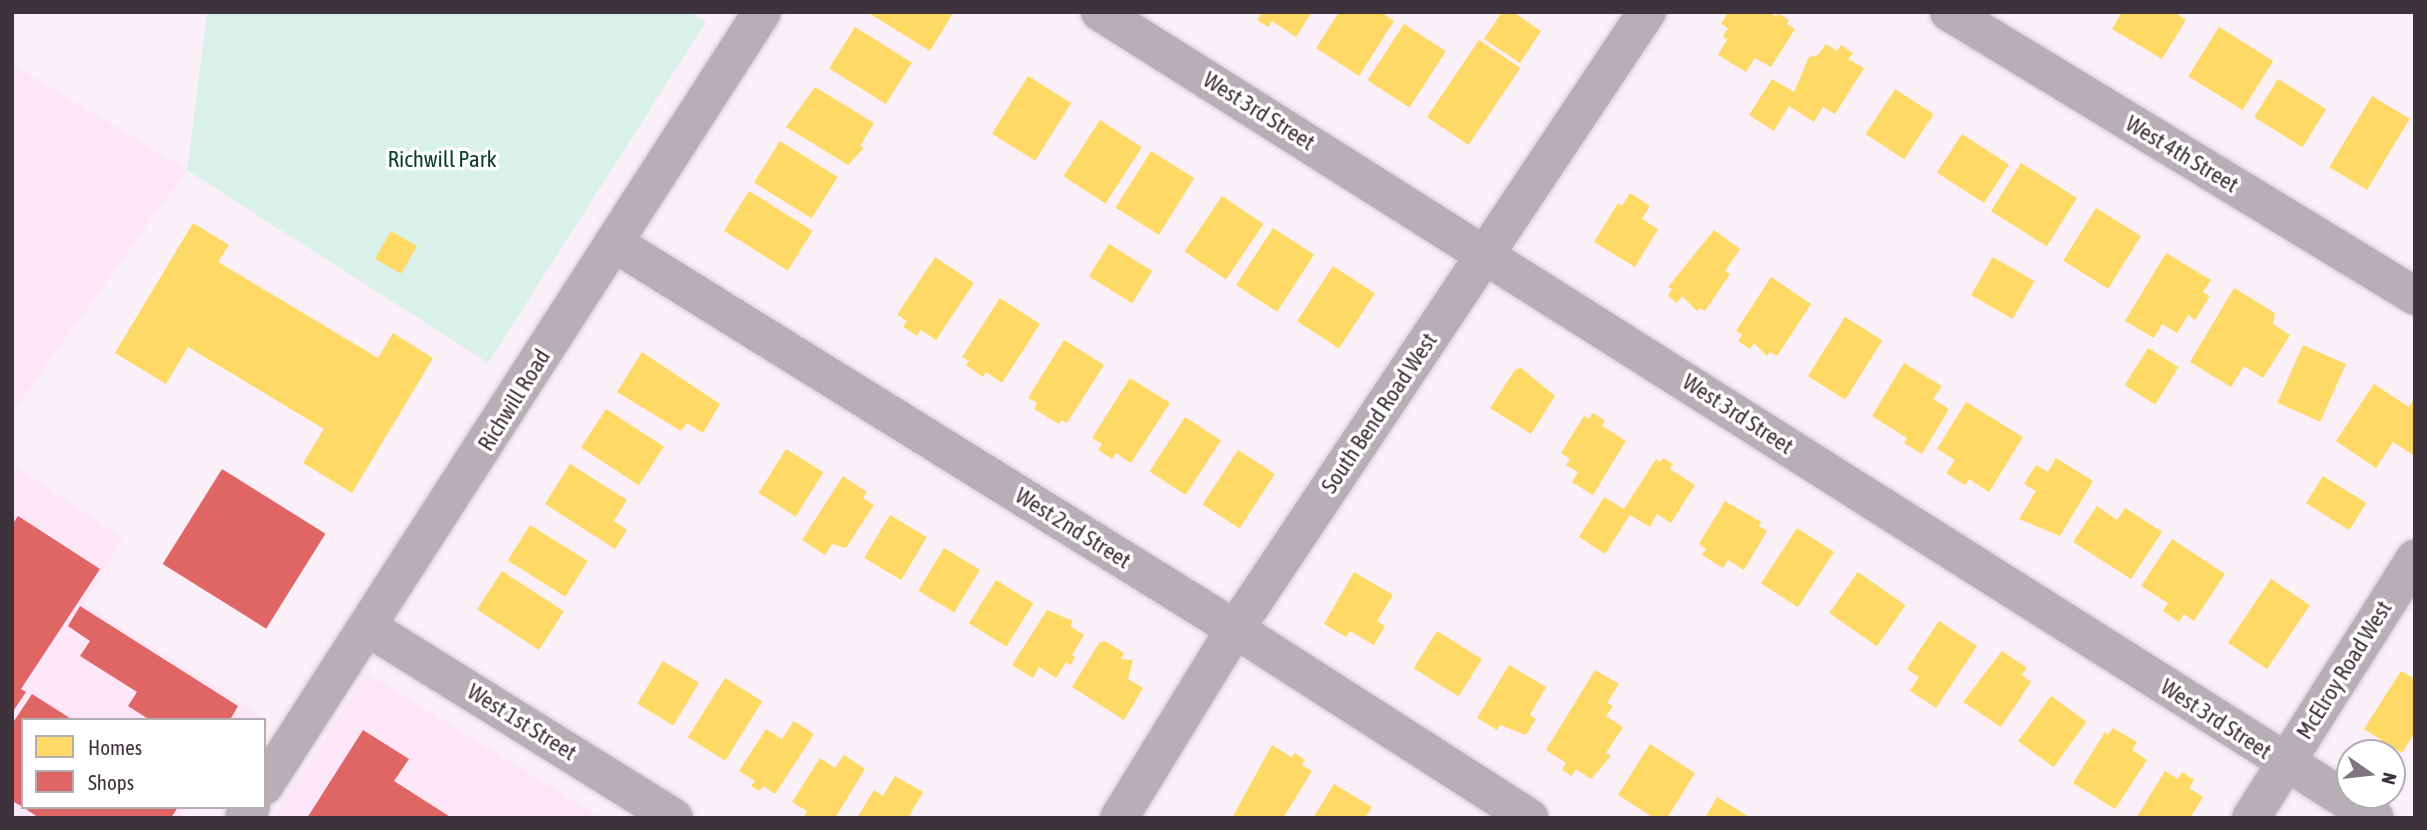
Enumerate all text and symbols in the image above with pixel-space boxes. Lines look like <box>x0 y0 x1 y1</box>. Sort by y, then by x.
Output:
street label: West 3rd Street <box>1198 66 1320 156</box>
street label: West 4th Street <box>2121 110 2243 198</box>
park label: Richwill Park <box>387 145 497 173</box>
street label: South Bend Road West <box>1315 328 1443 498</box>
street label: Richwill Road <box>472 344 556 456</box>
street label: West 3rd Street <box>1677 368 1799 460</box>
street label: West 2nd Street <box>1010 482 1136 574</box>
street label: McElroy Road West <box>2290 596 2398 744</box>
street label: West 3rd Street <box>2155 673 2277 765</box>
street label: West 1st Street <box>462 678 582 766</box>
legend <box>21 718 266 809</box>
text: Homes <box>88 735 142 759</box>
north arrow <box>2336 739 2406 809</box>
text: Shops <box>88 770 134 794</box>
text: N <box>2377 770 2401 787</box>

